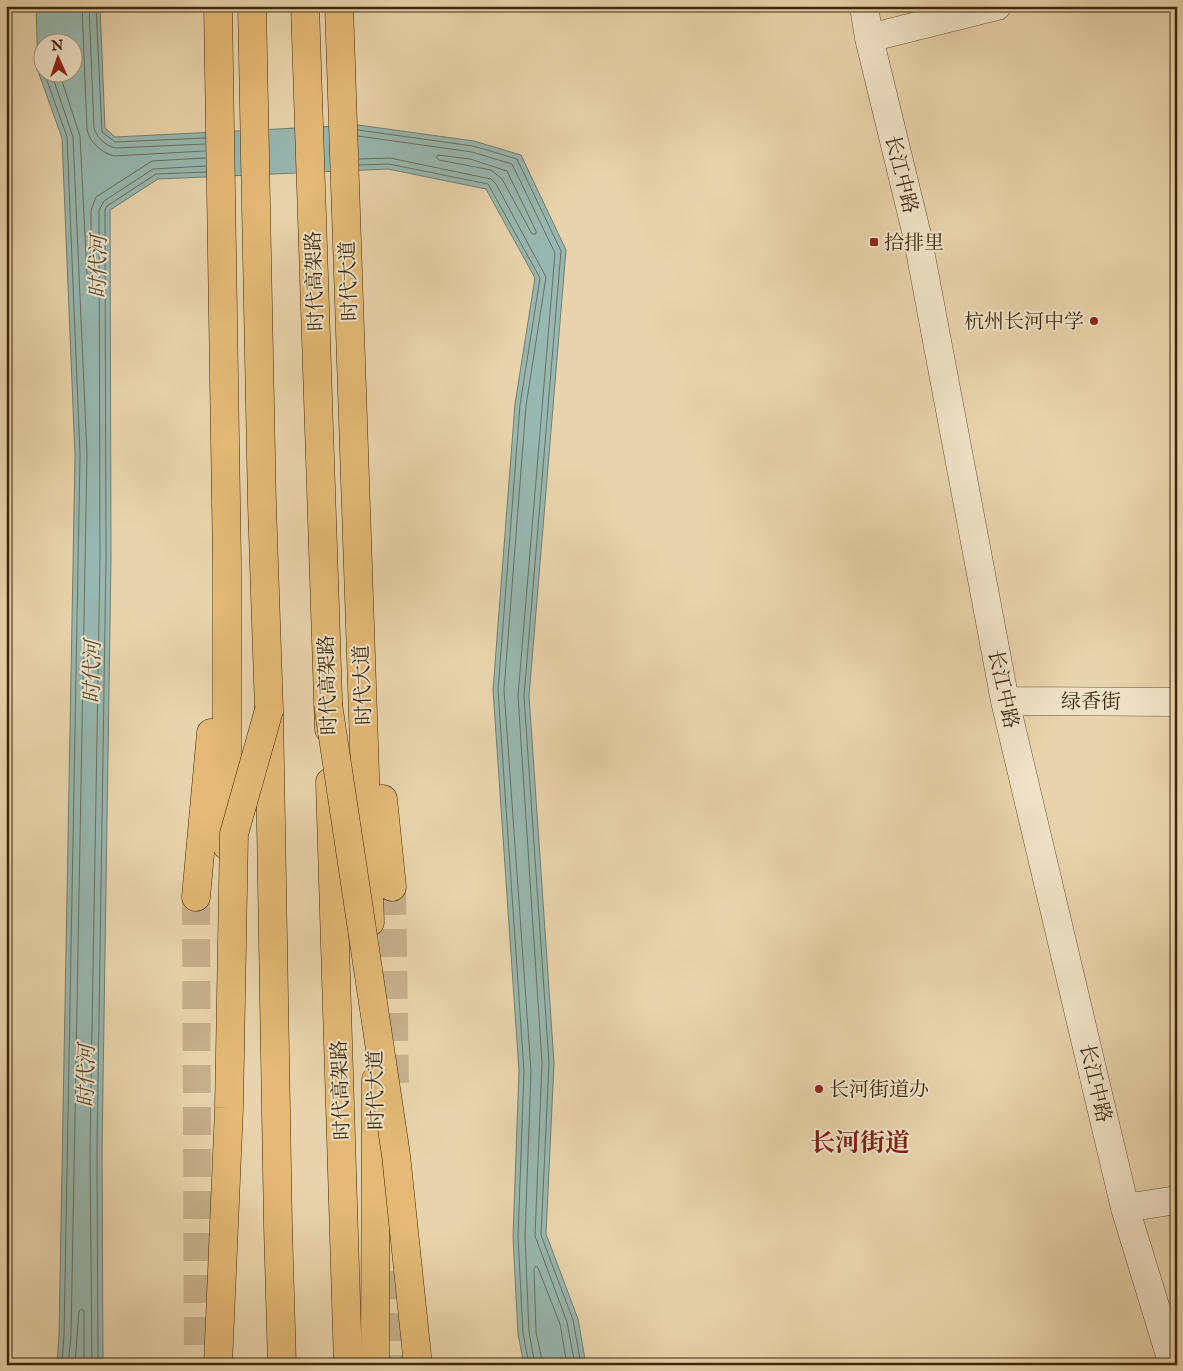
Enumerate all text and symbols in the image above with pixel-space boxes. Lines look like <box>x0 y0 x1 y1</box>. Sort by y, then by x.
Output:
north arrow <box>32 32 82 82</box>
text: N <box>50 37 64 55</box>
street label: 长江中路 <box>879 133 922 216</box>
water label: 时代河 <box>85 231 114 299</box>
street label: 时代高架路 <box>301 231 330 331</box>
place label: 拾排里 <box>884 231 944 256</box>
marker: 拾排里 <box>868 236 880 248</box>
street label: 时代大道 <box>336 241 363 321</box>
place label: 杭州长河中学 <box>964 310 1084 335</box>
marker: 杭州长河中学 <box>1088 315 1100 327</box>
street label: 时代高架路 <box>314 635 343 735</box>
water label: 时代河 <box>79 636 108 704</box>
street label: 时代大道 <box>350 645 377 725</box>
street label: 长江中路 <box>982 648 1023 731</box>
street label: 绿香街 <box>1061 690 1121 715</box>
water label: 时代河 <box>73 1040 102 1108</box>
street label: 时代高架路 <box>327 1040 356 1140</box>
street label: 长江中路 <box>1073 1042 1116 1125</box>
street label: 时代大道 <box>363 1050 390 1130</box>
place label: 长河街道办 <box>829 1078 929 1103</box>
marker: 长河街道办 <box>813 1083 825 1095</box>
district label: 长河街道 <box>810 1128 910 1160</box>

